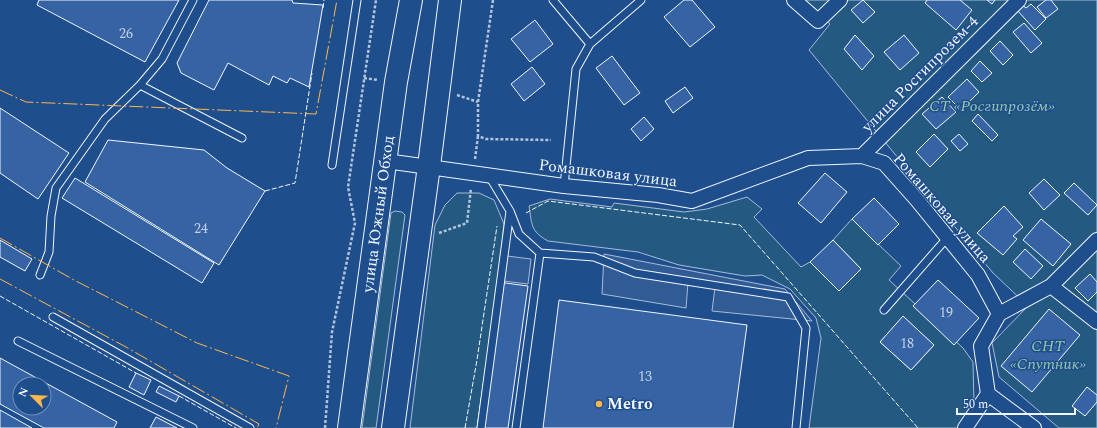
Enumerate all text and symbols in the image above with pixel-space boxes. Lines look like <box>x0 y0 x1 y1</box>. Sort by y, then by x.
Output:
street label: улица Росгипрозем-4 <box>855 10 984 139</box>
house number: 26 <box>119 23 133 44</box>
park label: СТ «Росгипрозём» <box>929 94 1055 118</box>
street label: улица Южный Обход <box>355 134 401 295</box>
street label: Ромашковая улица <box>887 148 997 269</box>
street label: Ромашковая улица <box>537 153 679 193</box>
house number: 24 <box>194 218 208 239</box>
house number: 19 <box>939 302 953 323</box>
house number: 18 <box>900 333 914 354</box>
park label: СНТ «Спутник» <box>1010 334 1086 376</box>
house number: 13 <box>638 366 652 387</box>
north arrow <box>12 376 52 416</box>
text: N <box>14 385 33 400</box>
scale bar <box>957 390 1075 416</box>
place label: Metro <box>607 392 653 416</box>
text: 50 m <box>963 395 988 414</box>
marker: Metro <box>594 399 604 409</box>

